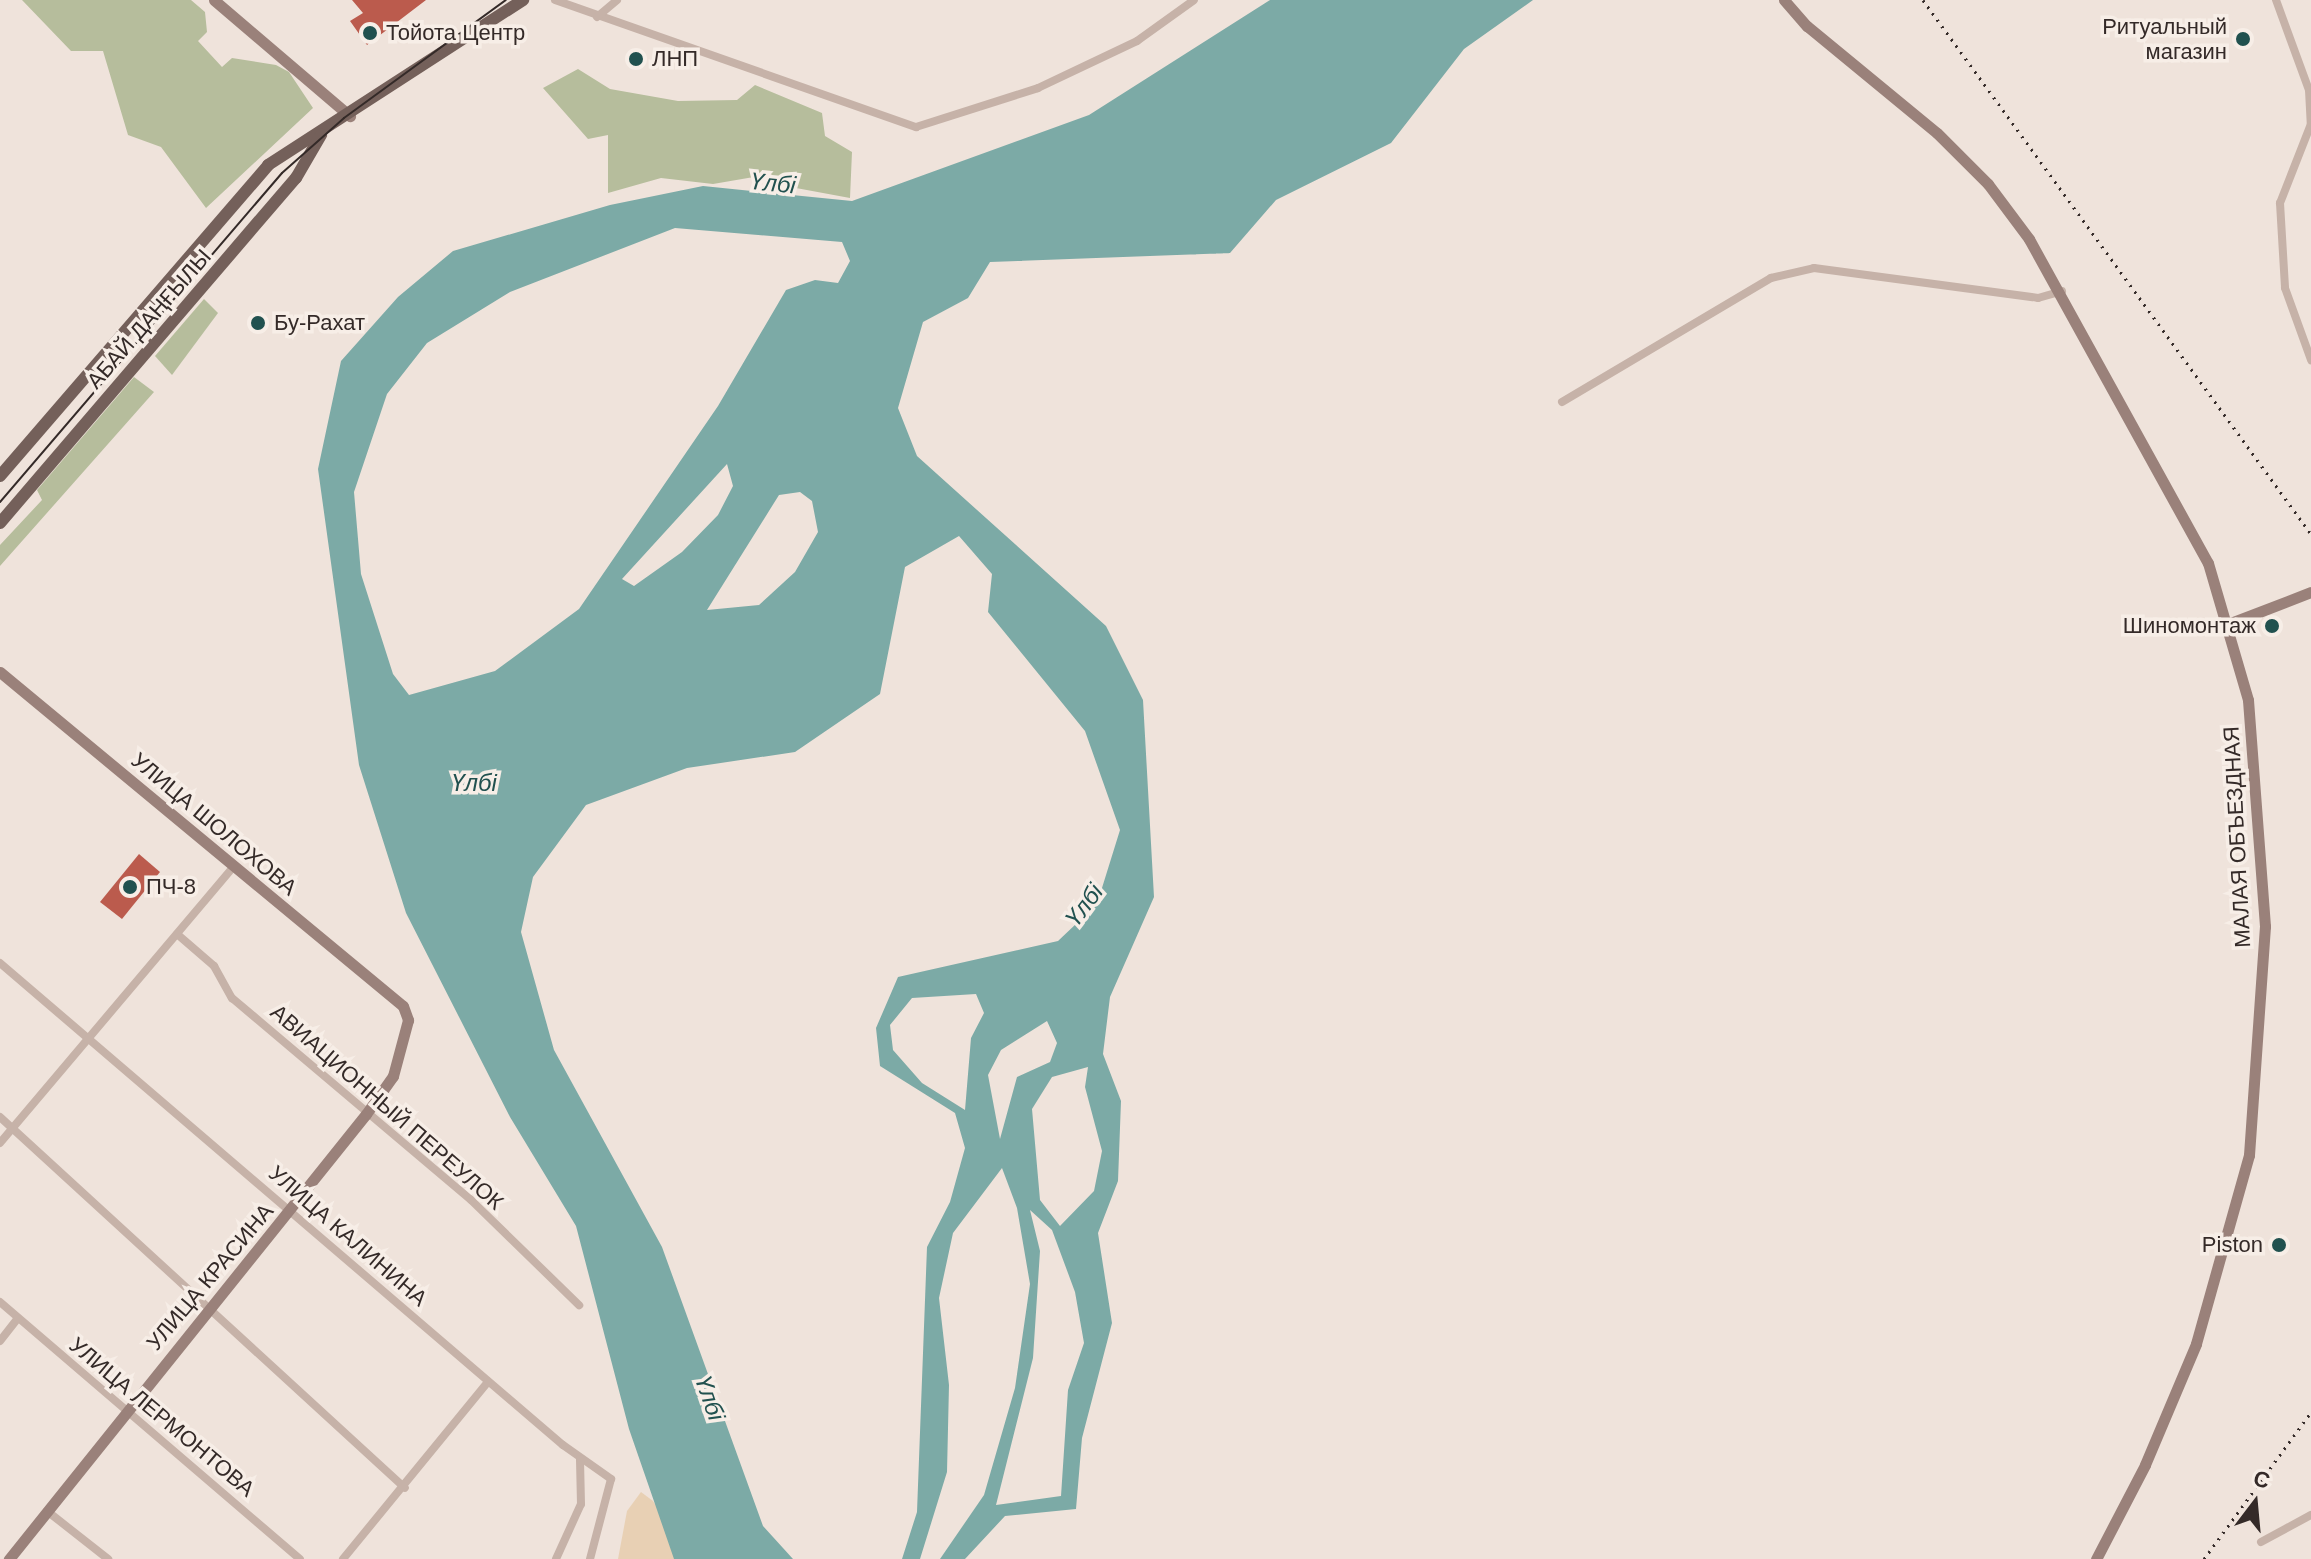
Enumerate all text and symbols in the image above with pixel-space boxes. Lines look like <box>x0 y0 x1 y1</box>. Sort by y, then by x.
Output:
place label: Ритуальный магазин <box>2102 13 2227 64</box>
place label: Тойота Центр <box>386 20 525 46</box>
marker: Тойота Центр <box>361 24 379 42</box>
marker: Ритуальный магазин <box>2234 30 2252 48</box>
place label: ЛНП <box>652 46 698 72</box>
marker: ЛНП <box>627 50 645 68</box>
water label: Үлбі <box>749 166 797 200</box>
street label: АБАЙ ДАҢҒЫЛЫ <box>81 244 217 394</box>
place label: Бу-Рахат <box>274 310 365 336</box>
marker: Бу-Рахат <box>249 314 267 332</box>
place label: Шиномонтаж <box>2123 613 2256 639</box>
marker: Шиномонтаж <box>2263 617 2281 635</box>
street label: МАЛАЯ ОБЪЕЗДНАЯ <box>2218 726 2256 948</box>
street label: УЛИЦА ШОЛОХОВА <box>126 747 302 901</box>
water label: Үлбі <box>451 769 497 797</box>
place label: ПЧ-8 <box>146 874 196 900</box>
marker: ПЧ-8 <box>121 878 139 896</box>
water label: Үлбі <box>1059 878 1109 932</box>
street label: АВИАЦИОННЫЙ ПЕРЕУЛОК <box>265 999 509 1215</box>
street label: УЛИЦА КАЛИНИНА <box>263 1160 433 1312</box>
street label: УЛИЦА КРАСИНА <box>141 1198 279 1356</box>
place label: Piston <box>2202 1232 2263 1258</box>
marker: Piston <box>2270 1236 2288 1254</box>
street label: УЛИЦА ЛЕРМОНТОВА <box>64 1332 260 1502</box>
water label: Үлбі <box>689 1372 731 1424</box>
north arrow <box>2215 1463 2295 1543</box>
text: С <box>2251 1465 2273 1494</box>

